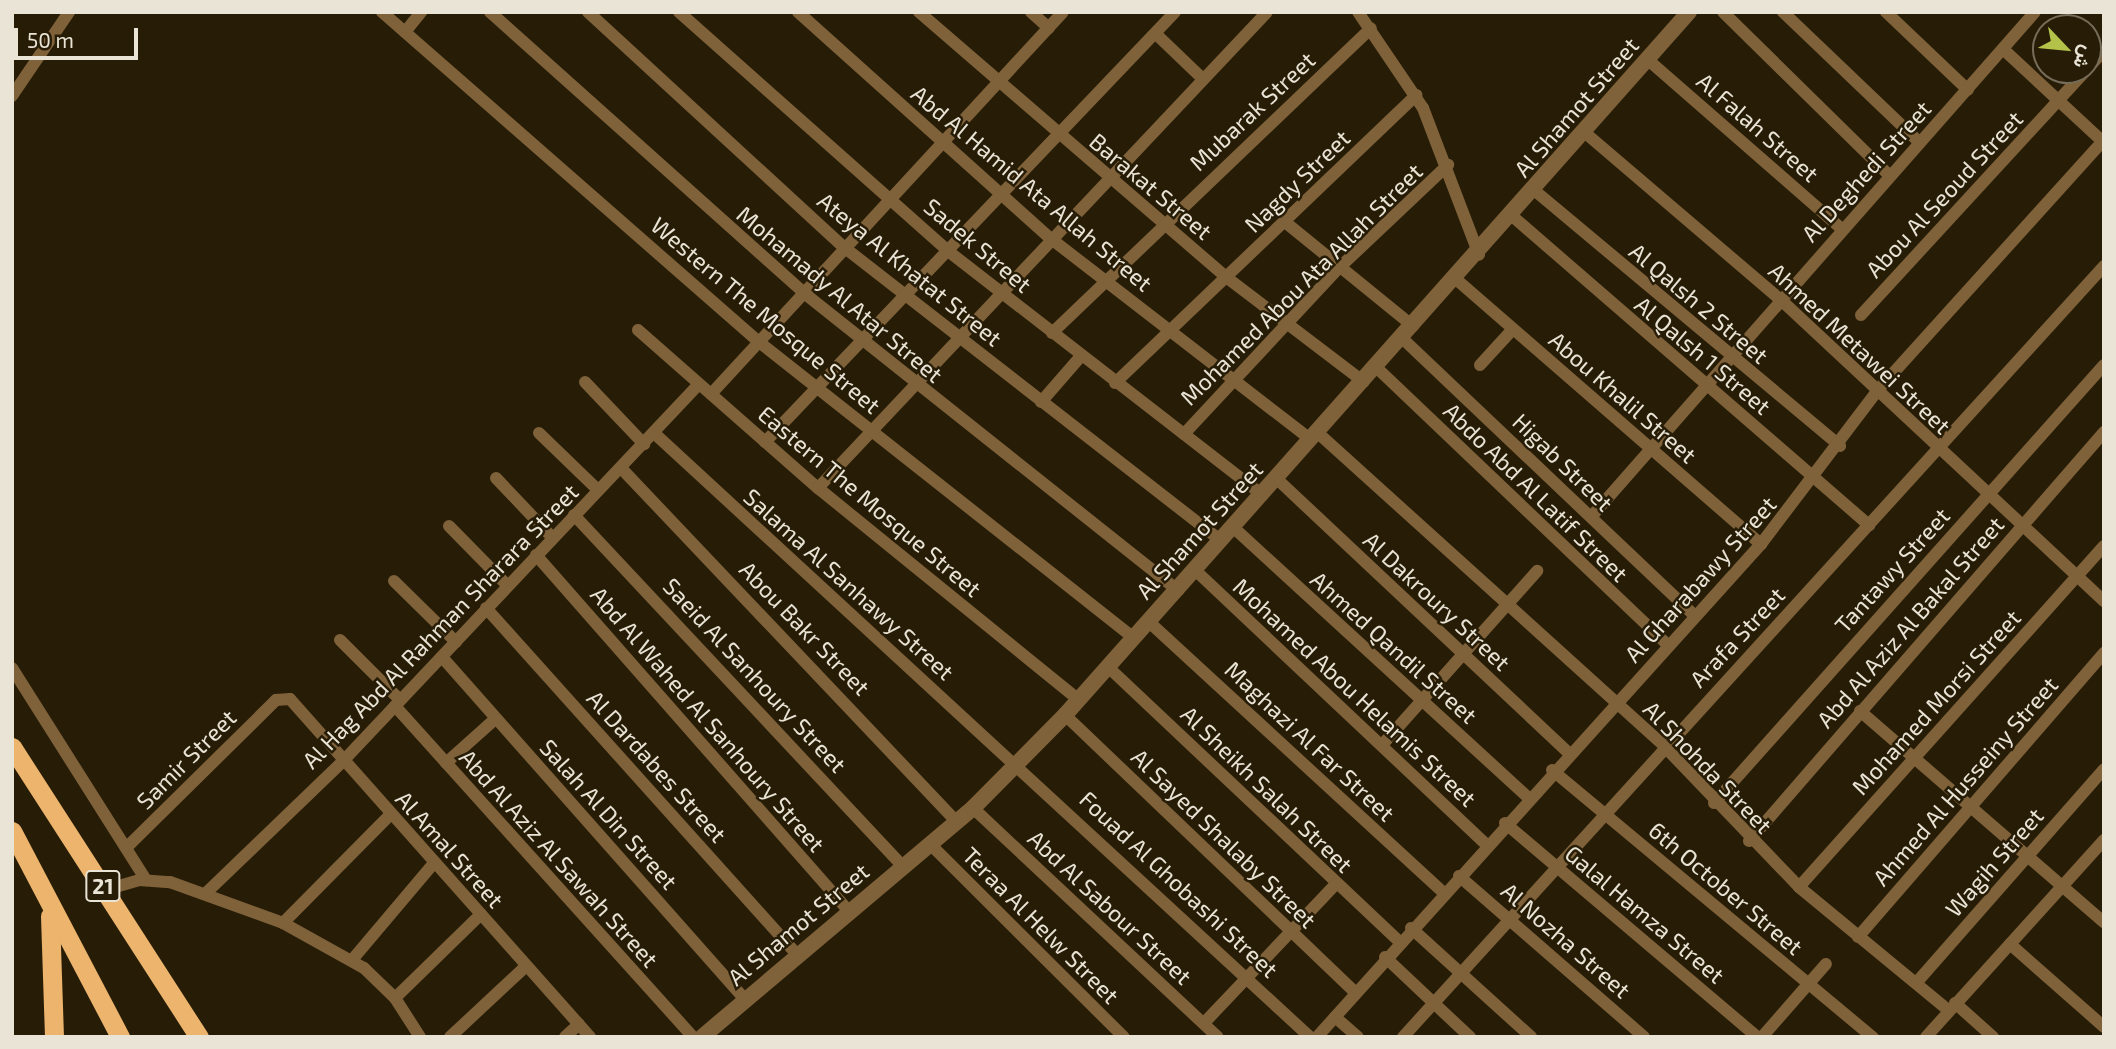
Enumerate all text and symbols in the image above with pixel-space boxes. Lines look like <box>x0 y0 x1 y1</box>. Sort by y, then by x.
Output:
scale bar <box>18 14 142 58</box>
north arrow <box>2032 14 2102 84</box>
text: 50 m <box>27 27 74 52</box>
street label: Al Shamot Street <box>1508 31 1644 183</box>
text: ش <box>2069 42 2100 73</box>
street label: Mubarak Street <box>1183 46 1321 176</box>
street label: Al Falah Street <box>1691 67 1825 187</box>
street label: Abd Al Hamid Ata Allah Street <box>905 79 1159 297</box>
street label: Al Deghedi Street <box>1795 95 1937 247</box>
street label: Abou Al Seoud Street <box>1859 105 2029 283</box>
street label: Nagdy Street <box>1239 124 1355 238</box>
street label: Barakat Street <box>1084 127 1218 245</box>
street label: Mohamed Abou Ata Allah Street <box>1174 157 1428 411</box>
street label: Ateya Al Khatat Street <box>812 186 1008 352</box>
street label: Sadek Street <box>919 192 1037 298</box>
street label: Mohamady Al Atar Street <box>731 199 949 389</box>
street label: Western The Mosque Street <box>646 211 886 419</box>
street label: Al Qalsh 2 Street <box>1624 237 1774 369</box>
street label: Ahmed Metawei Street <box>1763 257 1957 439</box>
street label: Al Qalsh 1 Street <box>1629 290 1777 420</box>
street label: Abou Khalil Street <box>1543 325 1703 469</box>
street label: Abdo Abd Al Latif Street <box>1437 396 1635 588</box>
street label: Eastern The Mosque Street <box>753 400 987 602</box>
street label: Higab Street <box>1507 407 1619 517</box>
street label: Al Shamot Street <box>1130 455 1268 605</box>
street label: Al Hag Abd Al Rahman Sharara Street <box>296 477 584 775</box>
street label: Salama Al Sanhawy Street <box>738 482 960 686</box>
street label: Al Gharabawy Street <box>1618 490 1782 668</box>
street label: Tantawy Street <box>1829 502 1955 638</box>
street label: Abd Al Aziz Al Bakal Street <box>1810 510 2010 734</box>
street label: Al Dakroury Street <box>1358 526 1516 676</box>
street label: Abou Bakr Street <box>734 555 876 701</box>
street label: Ahmed Qandil Street <box>1305 565 1483 729</box>
street label: Saeid Al Sanhoury Street <box>657 572 853 778</box>
street label: Mohamed Abou Helamis Street <box>1228 572 1482 812</box>
street label: Abd Al Wahed Al Sanhoury Street <box>584 580 832 858</box>
street label: Arafa Street <box>1684 581 1790 693</box>
street label: Mohamed Morsi Street <box>1846 604 2026 800</box>
street label: Maghazi Al Far Street <box>1219 655 1401 827</box>
street label: Ahmed Al Husseiny Street <box>1866 670 2064 892</box>
street label: Al Dardabes Street <box>581 684 733 848</box>
street label: Al Shohda Street <box>1638 695 1778 839</box>
street label: Al Sheikh Salah Street <box>1175 700 1359 878</box>
street label: Samir Street <box>130 703 242 815</box>
street label: Salah Al Din Street <box>534 733 684 895</box>
street label: Abd Al Aziz Al Sawah Street <box>453 742 665 974</box>
street label: Al Sayed Shalaby Street <box>1126 742 1322 934</box>
street label: Al Amal Street <box>390 784 510 914</box>
street label: Fouad Al Ghobashi Street <box>1074 785 1284 983</box>
street label: Wagih Street <box>1939 802 2049 922</box>
street label: 6th October Street <box>1643 816 1809 960</box>
street label: Abd Al Sabour Street <box>1022 824 1198 990</box>
street label: Galal Hamza Street <box>1560 839 1730 989</box>
street label: Teraa Al Helw Street <box>957 841 1125 1009</box>
street label: Al Shamot Street <box>722 857 874 991</box>
road number: 21 <box>84 868 122 903</box>
street label: Al Nozha Street <box>1496 876 1636 1004</box>

